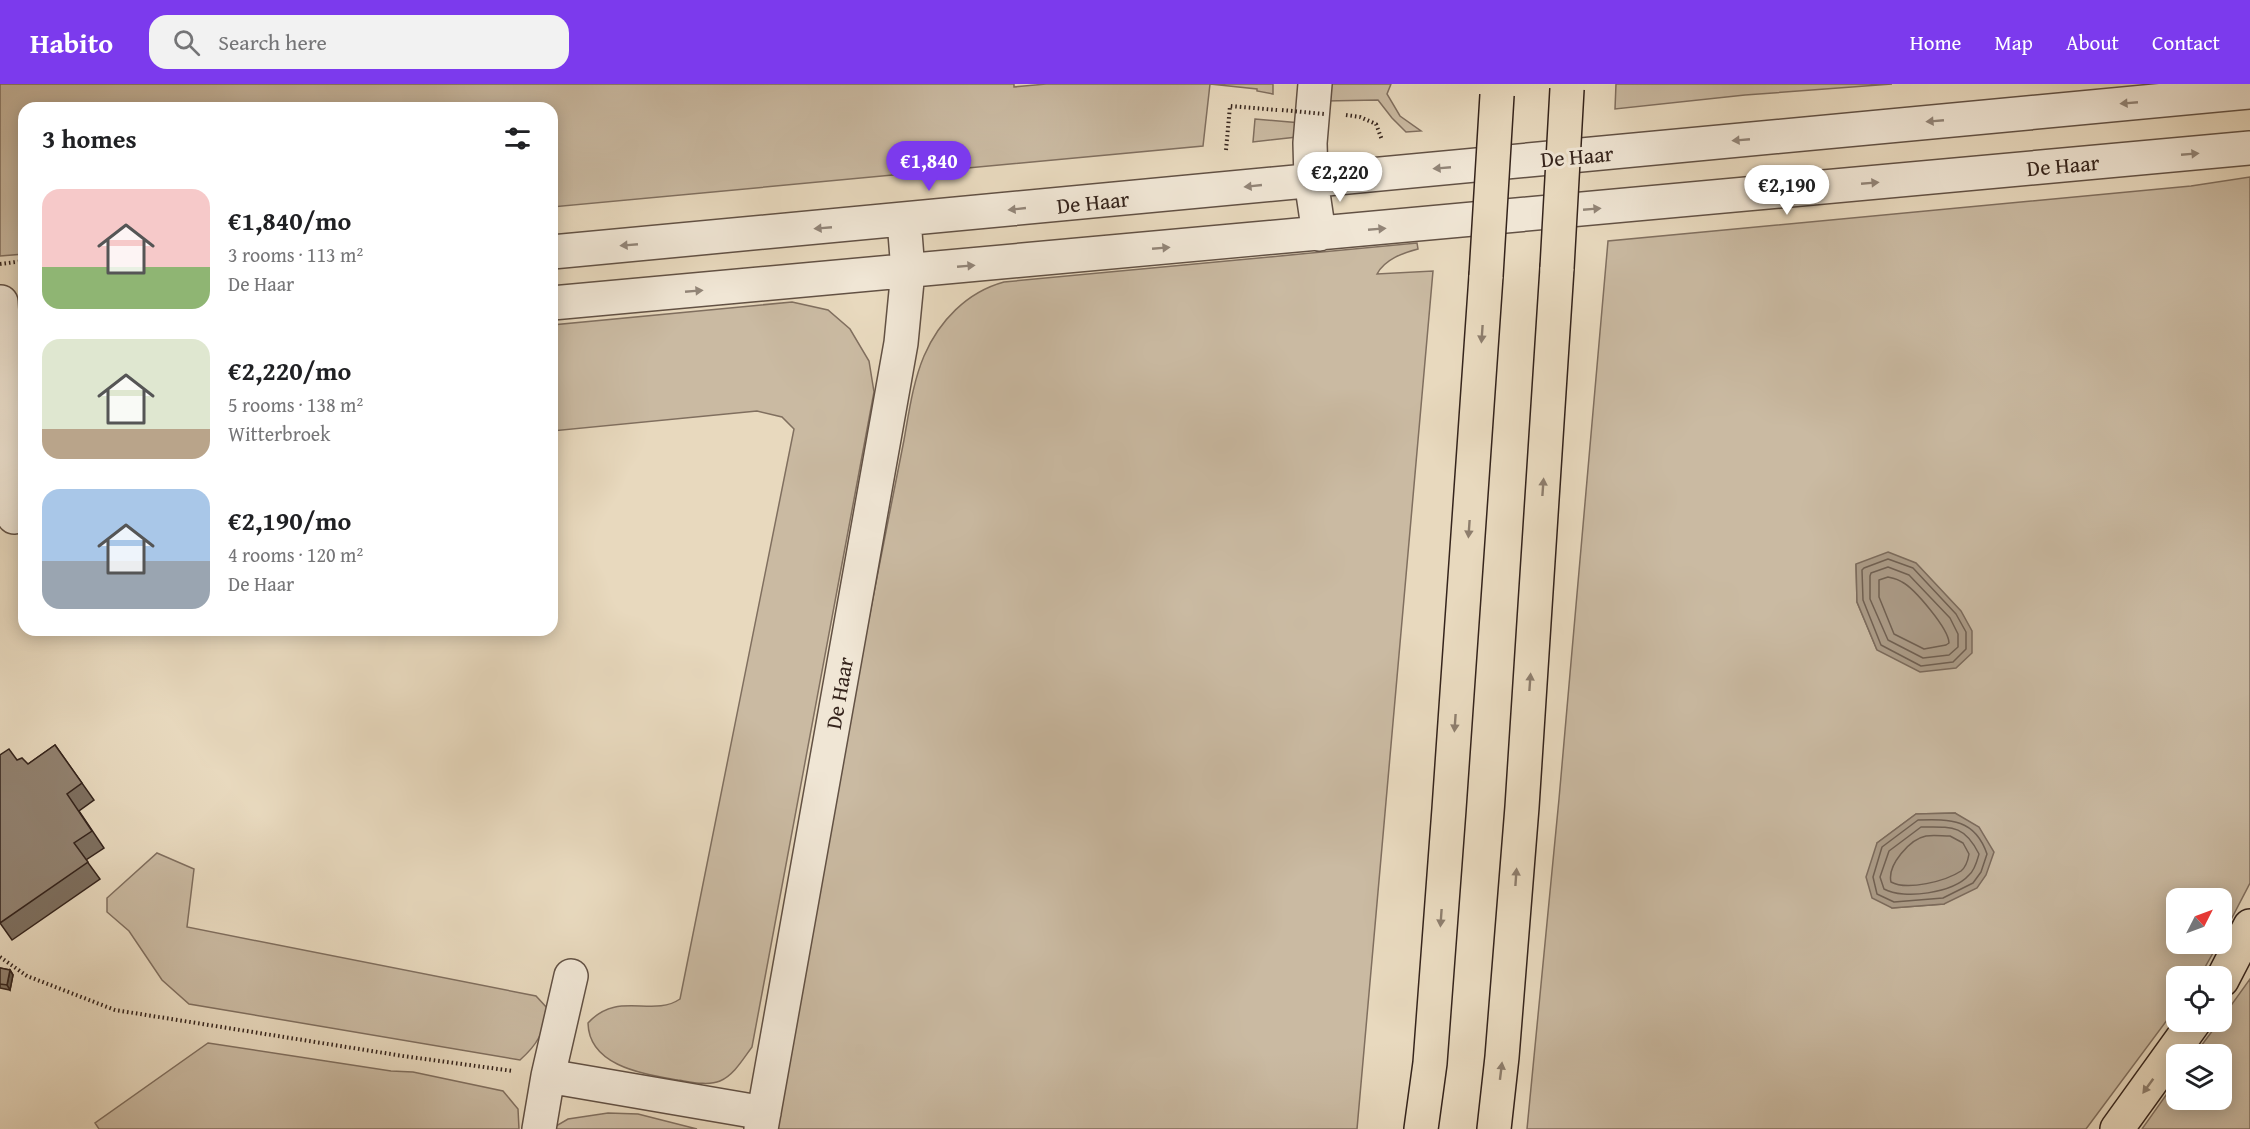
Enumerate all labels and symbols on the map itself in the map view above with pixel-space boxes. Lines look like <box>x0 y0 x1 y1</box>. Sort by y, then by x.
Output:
one-way arrow <box>2119 98 2138 108</box>
one-way arrow <box>1925 116 1944 126</box>
one-way arrow <box>1731 135 1750 145</box>
street label: De Haar <box>1539 137 1615 175</box>
pin: €1,840 <box>880 141 978 192</box>
street label: De Haar <box>2025 146 2101 184</box>
one-way arrow <box>2180 149 2199 159</box>
pin: €2,220 <box>1291 152 1389 203</box>
one-way arrow <box>1432 163 1451 173</box>
pin: €2,190 <box>1738 165 1836 216</box>
one-way arrow <box>1861 178 1880 188</box>
one-way arrow <box>1243 181 1262 191</box>
street label: De Haar <box>1055 182 1131 222</box>
one-way arrow <box>1008 204 1027 214</box>
one-way arrow <box>1583 204 1602 214</box>
one-way arrow <box>813 223 832 233</box>
one-way arrow <box>1368 224 1387 234</box>
one-way arrow <box>619 240 638 250</box>
one-way arrow <box>1151 243 1170 253</box>
one-way arrow <box>957 261 976 271</box>
one-way arrow <box>684 286 703 296</box>
one-way arrow <box>1478 325 1487 344</box>
one-way arrow <box>1538 478 1547 497</box>
one-way arrow <box>1464 519 1473 538</box>
street label: De Haar <box>817 654 861 732</box>
one-way arrow <box>1525 672 1535 691</box>
one-way arrow <box>1451 714 1460 733</box>
one-way arrow <box>1512 867 1521 886</box>
north arrow <box>2166 888 2232 954</box>
one-way arrow <box>1436 908 1446 927</box>
one-way arrow <box>1496 1061 1506 1080</box>
one-way arrow <box>2142 1078 2154 1094</box>

